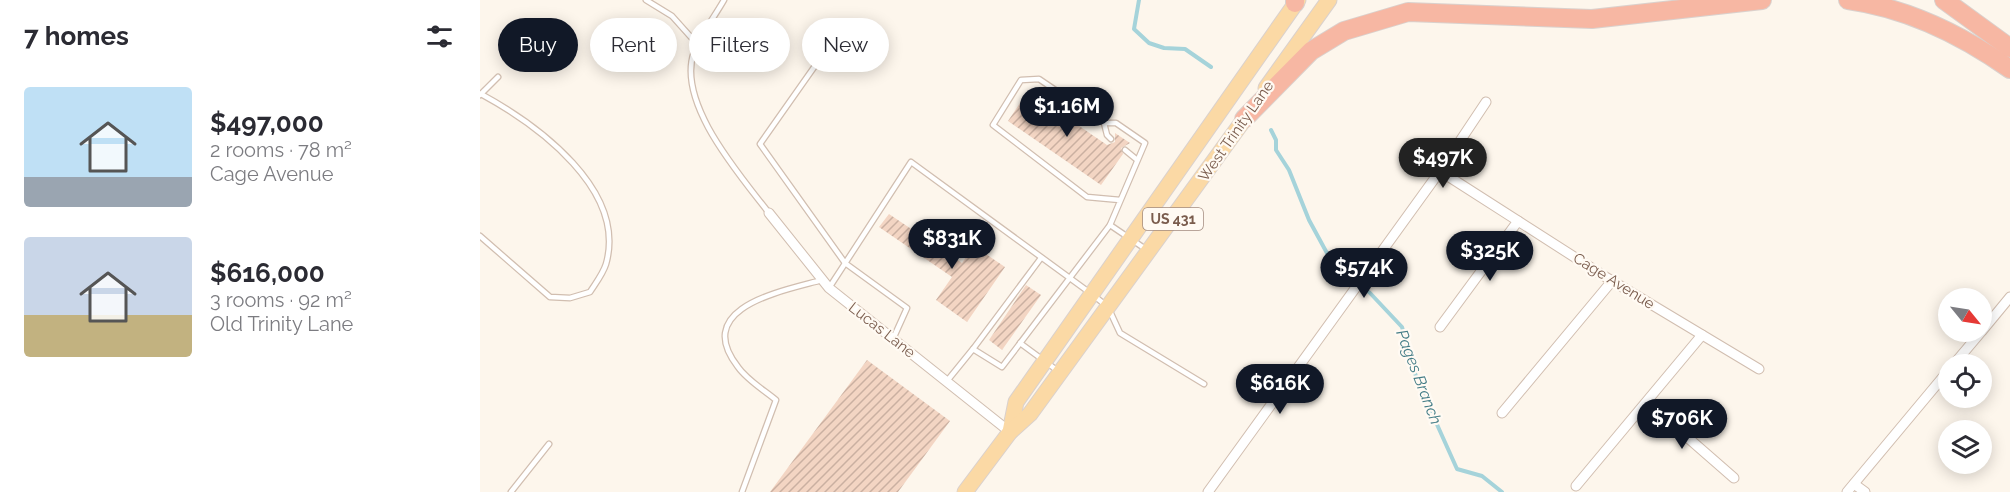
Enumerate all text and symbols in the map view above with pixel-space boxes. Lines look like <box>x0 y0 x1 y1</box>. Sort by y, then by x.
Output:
chip: Buy <box>498 18 578 72</box>
chip: Rent <box>590 18 677 72</box>
chip: Filters <box>689 18 790 72</box>
chip: New <box>802 18 889 72</box>
icon: filters <box>423 20 456 53</box>
text: 7 homes <box>24 21 129 51</box>
street label: West Trinity Lane <box>1195 77 1277 185</box>
pin: $1.16M <box>1018 87 1116 138</box>
text: $1.16M <box>1034 94 1100 118</box>
text: $497,000 <box>210 108 324 138</box>
icon: home <box>72 111 144 183</box>
text: 2 rooms · 78 m² <box>210 138 352 162</box>
pin: $497K <box>1401 138 1485 189</box>
text: $497K <box>1413 145 1473 169</box>
text: Cage Avenue <box>210 162 333 186</box>
road number: US 431 <box>1143 208 1203 230</box>
pin: $831K <box>910 219 994 270</box>
text: $831K <box>922 226 982 250</box>
pin: $325K <box>1448 231 1532 282</box>
text: $325K <box>1460 238 1520 262</box>
pin: $574K <box>1322 248 1406 299</box>
street label: Cage Avenue <box>1570 249 1658 313</box>
text: $574K <box>1334 255 1394 279</box>
text: $616,000 <box>210 258 325 288</box>
icon: home <box>72 261 144 333</box>
text: 3 rooms · 92 m² <box>210 288 352 312</box>
north arrow <box>1938 288 1992 342</box>
map controls <box>1938 288 1992 474</box>
street label: Lucas Lane <box>845 298 919 362</box>
text: Old Trinity Lane <box>210 312 353 336</box>
water label: Pages Branch <box>1392 327 1446 427</box>
button: locate <box>1938 354 1992 408</box>
pin: $616K <box>1238 364 1322 415</box>
text: $616K <box>1250 371 1310 395</box>
pin: $706K <box>1640 399 1724 450</box>
text: $706K <box>1651 406 1713 430</box>
button: layers <box>1938 420 1992 474</box>

